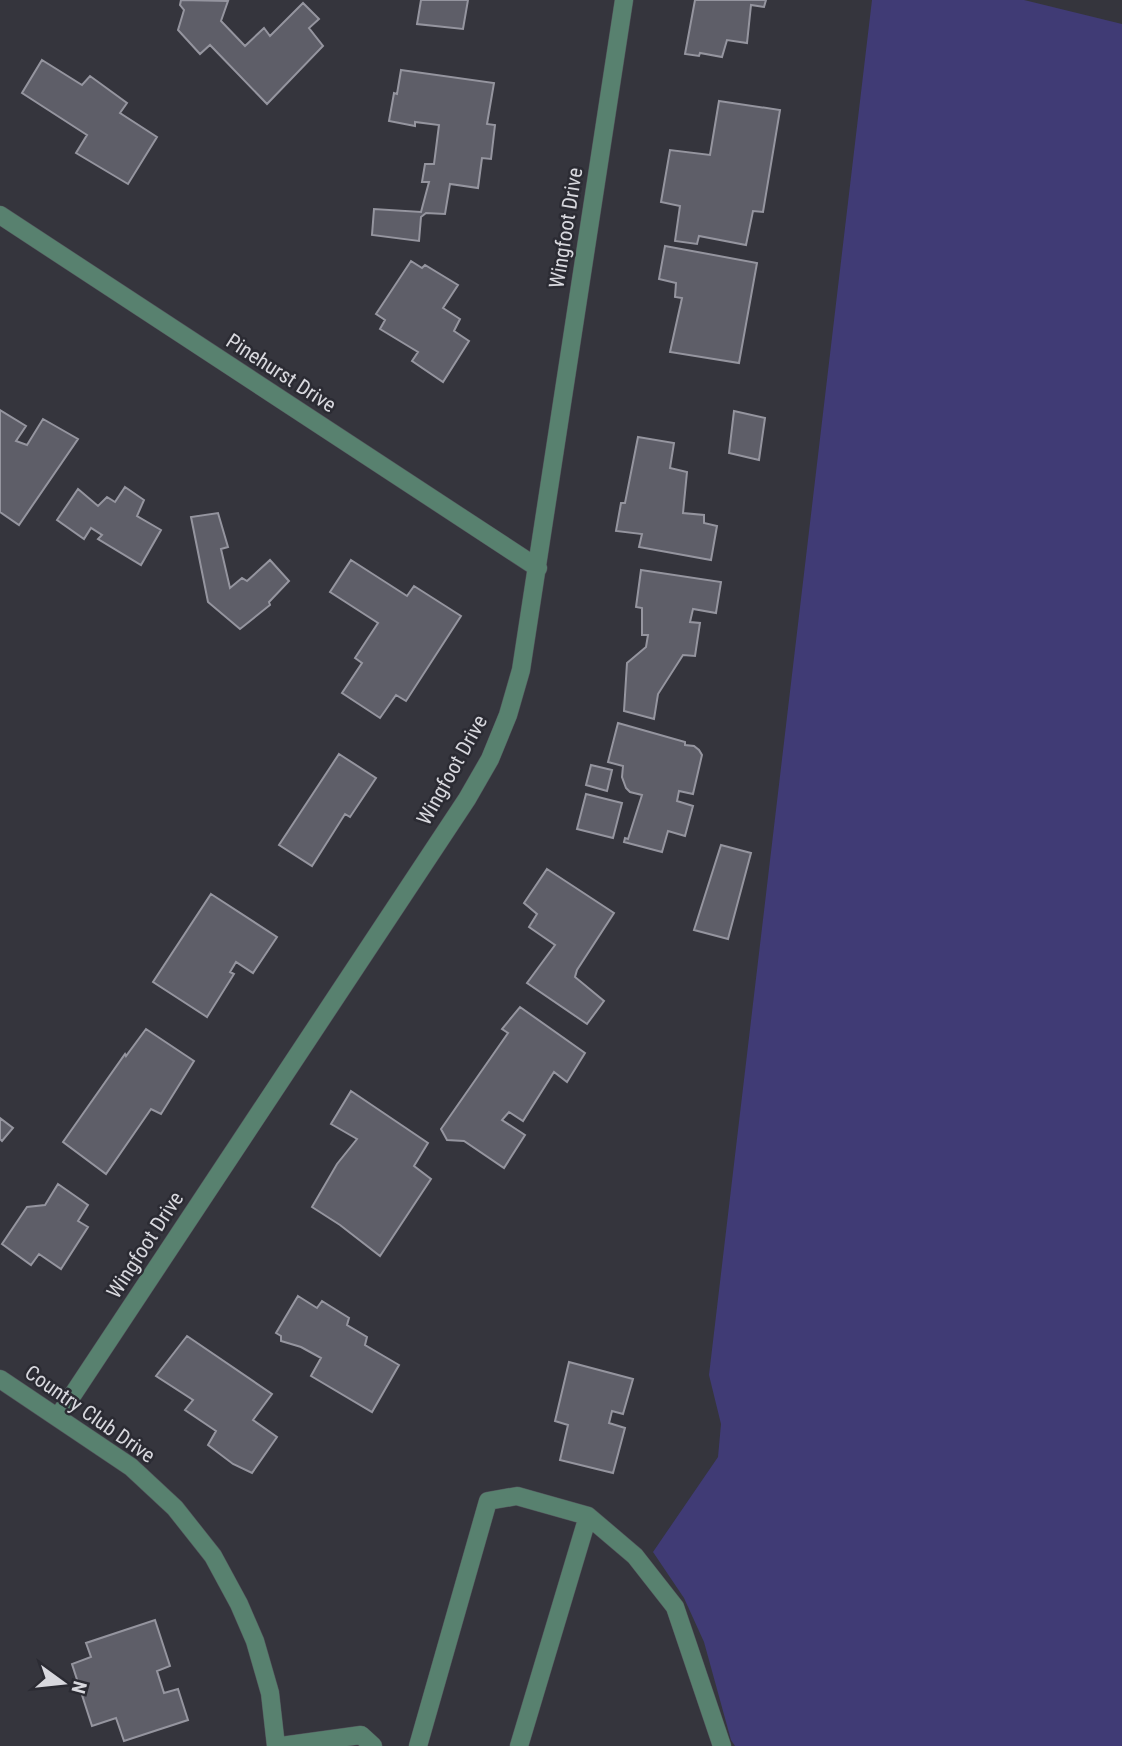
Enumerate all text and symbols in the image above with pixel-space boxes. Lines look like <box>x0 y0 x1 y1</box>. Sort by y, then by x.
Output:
street label: Wingfoot Drive <box>545 166 587 290</box>
street label: Pinehurst Drive <box>222 329 340 417</box>
street label: Wingfoot Drive <box>412 711 492 829</box>
street label: Wingfoot Drive <box>102 1187 188 1303</box>
street label: Country Club Drive <box>20 1360 160 1468</box>
north arrow <box>28 1648 98 1718</box>
text: N <box>66 1679 92 1696</box>

